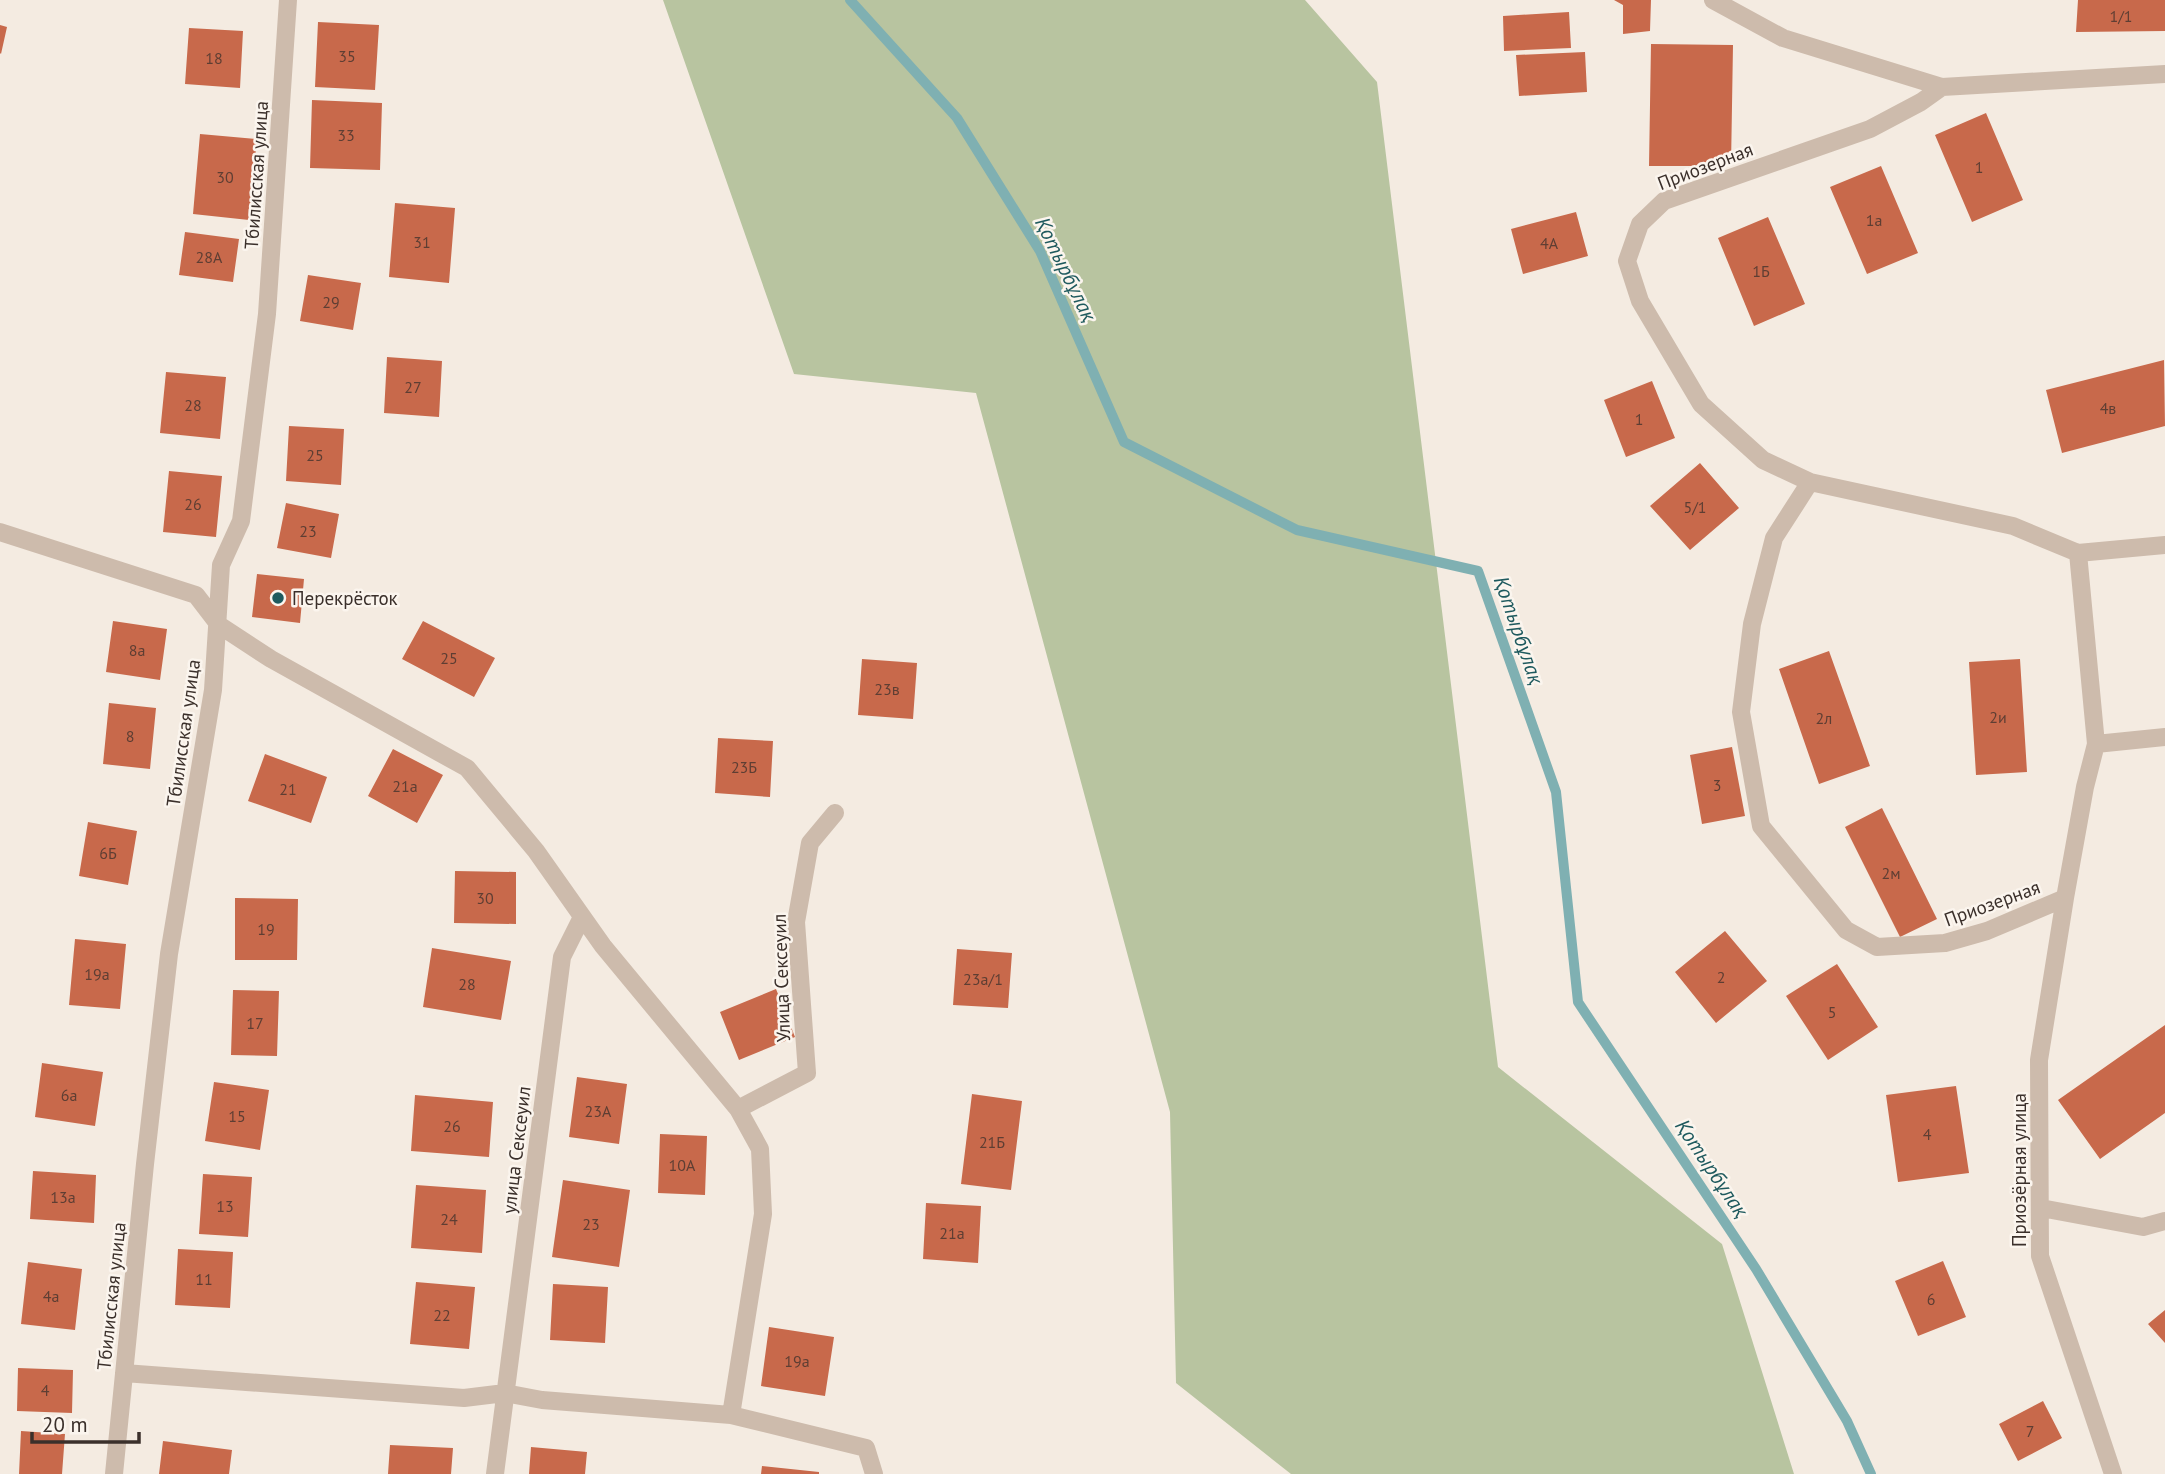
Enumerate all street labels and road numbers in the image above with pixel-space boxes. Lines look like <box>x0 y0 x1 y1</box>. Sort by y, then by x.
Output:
street label: Тбилисская улица <box>239 100 273 250</box>
street label: Приозерная <box>1654 137 1756 195</box>
street label: Тбилисская улица <box>161 658 205 808</box>
street label: Приозерная <box>1941 875 2043 931</box>
street label: Улица Сексеуил <box>767 913 795 1043</box>
street label: улица Сексеуил <box>496 1085 536 1215</box>
street label: Приозёрная улица <box>2007 1093 2031 1247</box>
street label: Тбилисская улица <box>91 1221 131 1371</box>

